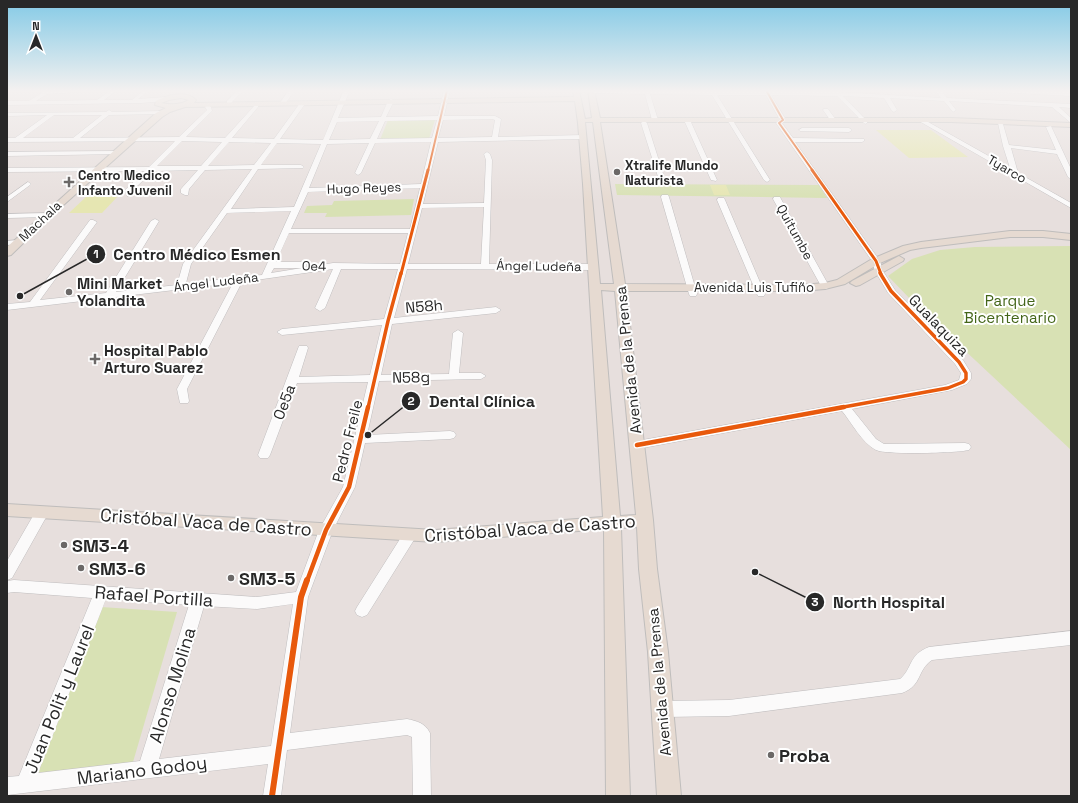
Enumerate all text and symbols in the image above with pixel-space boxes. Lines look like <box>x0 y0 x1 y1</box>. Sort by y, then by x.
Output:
north arrow <box>16 16 56 56</box>
text: N <box>32 19 40 33</box>
street label: Tyarco <box>984 151 1030 187</box>
place label: Xtralife Mundo Naturista <box>625 157 719 189</box>
place label: Centro Medico Infanto Juvenil <box>78 167 172 199</box>
marker: Xtralife Mundo Naturista <box>612 167 622 177</box>
marker: Centro Medico Infanto Juvenil <box>63 176 75 188</box>
street label: Hugo Reyes <box>326 178 402 198</box>
street label: Machala <box>15 197 65 245</box>
street label: Quitumbe <box>773 201 817 263</box>
callout: Centro Médico Esmen <box>86 240 289 268</box>
text: Centro Médico Esmen <box>113 244 281 265</box>
text: 1 <box>93 246 99 262</box>
street label: Oe4 <box>302 257 326 275</box>
street label: Ángel Ludeña <box>496 257 582 275</box>
street label: Ángel Ludeña <box>173 268 260 296</box>
place label: Mini Market Yolandita <box>77 274 163 310</box>
street label: Avenida Luis Tufiño <box>694 279 814 296</box>
street label: Avenida de la Prensa <box>611 285 645 435</box>
marker: Mini Market Yolandita <box>64 287 74 297</box>
street label: Gualaquiza <box>905 290 973 360</box>
park label: Parque Bicentenario <box>964 291 1056 327</box>
street label: N58h <box>404 295 444 317</box>
place label: Hospital Pablo Arturo Suarez <box>104 341 208 377</box>
marker: Hospital Pablo Arturo Suarez <box>89 353 101 365</box>
street label: N58g <box>392 367 430 387</box>
street label: Oe5a <box>269 381 300 422</box>
callout: Dental Clínica <box>401 387 543 415</box>
text: Dental Clínica <box>429 391 535 412</box>
text: 2 <box>407 393 415 409</box>
street label: Pedro Freile <box>328 398 366 484</box>
street label: Cristóbal Vaca de Castro <box>99 503 313 541</box>
street label: Cristóbal Vaca de Castro <box>423 509 637 547</box>
place label: SM3-4 <box>72 534 130 557</box>
marker: SM3-4 <box>59 540 69 550</box>
place label: SM3-6 <box>89 557 146 580</box>
marker: SM3-6 <box>76 563 86 573</box>
place label: SM3-5 <box>239 567 296 590</box>
marker: SM3-5 <box>226 573 236 583</box>
street label: Rafael Portilla <box>94 580 214 612</box>
callout: North Hospital <box>805 588 953 616</box>
text: North Hospital <box>833 592 945 613</box>
text: 3 <box>811 594 819 610</box>
street label: Avenida de la Prensa <box>643 607 675 757</box>
street label: Juan Polit y Laurel <box>19 621 99 777</box>
street label: Alonso Molina <box>143 624 201 746</box>
place label: Proba <box>779 744 830 767</box>
marker: Proba <box>766 750 776 760</box>
street label: Mariano Godoy <box>76 751 208 789</box>

